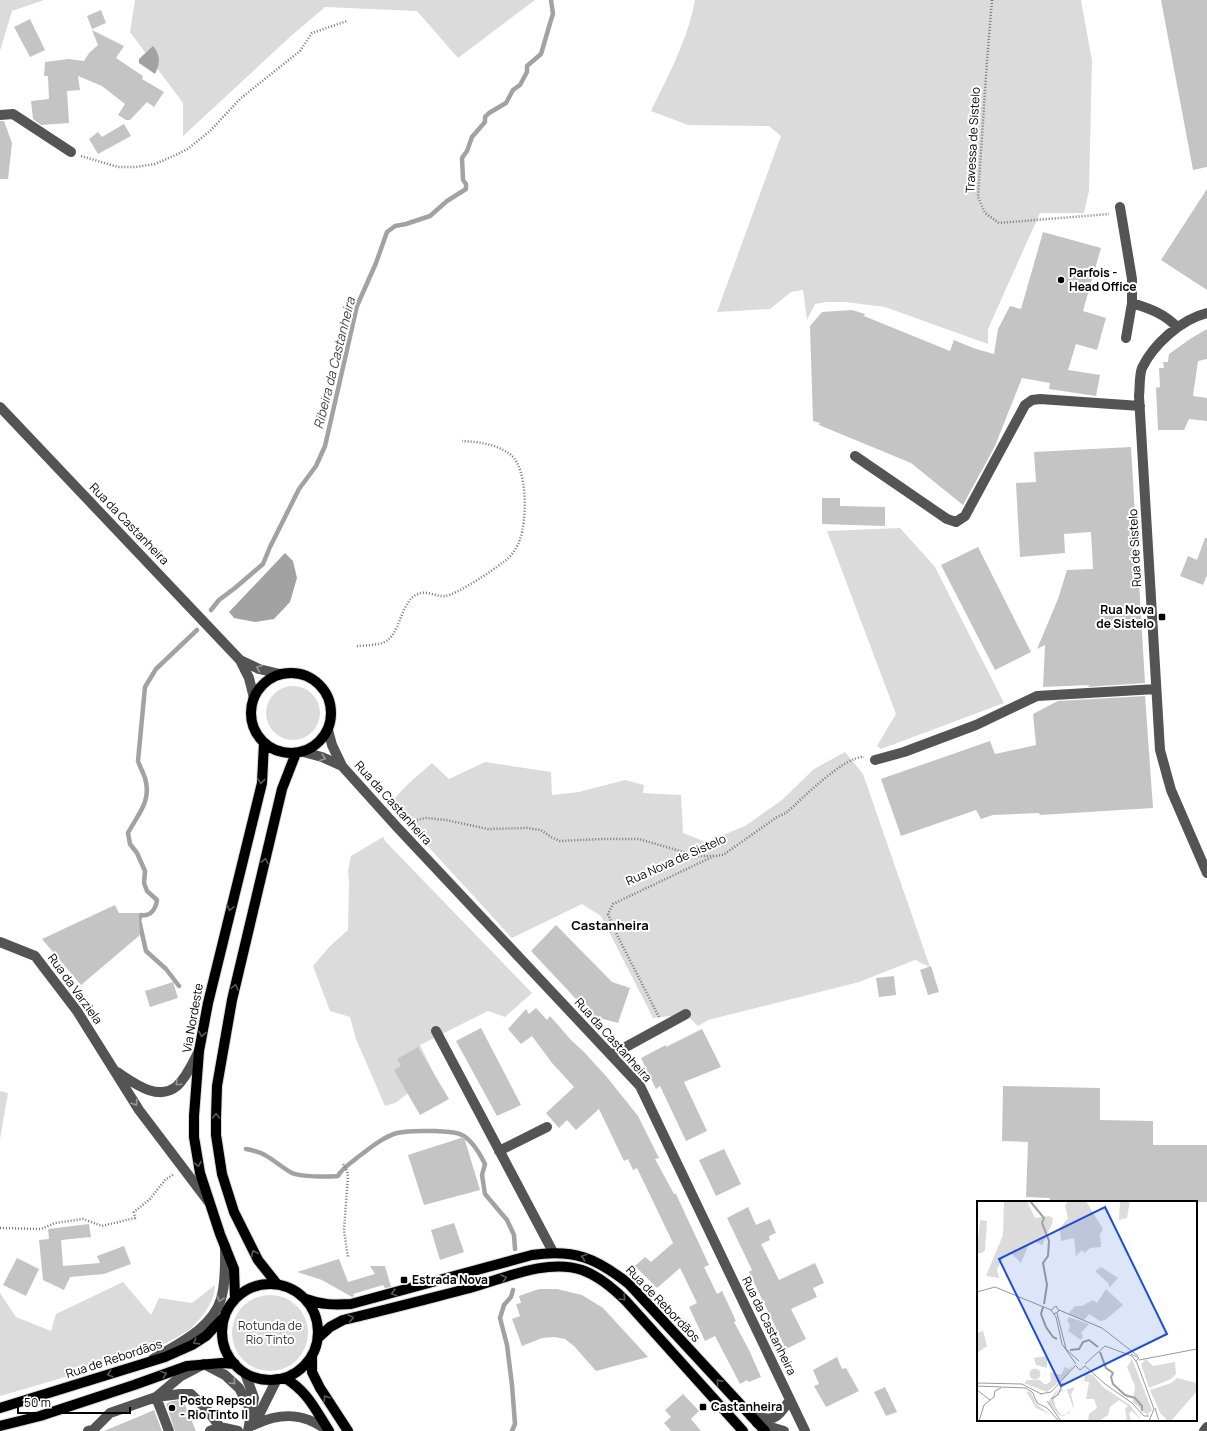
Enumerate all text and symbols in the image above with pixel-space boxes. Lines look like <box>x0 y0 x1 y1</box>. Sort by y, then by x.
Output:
street label: Travessa de Sistelo <box>961 87 984 193</box>
place label: Parfois - Head Office <box>1069 264 1137 295</box>
marker: Parfois - Head Office <box>1056 275 1066 285</box>
water label: Ribeira da Castanheira <box>309 295 359 431</box>
street label: Rua da Castanheira <box>86 479 173 568</box>
street label: Rua de Sistelo <box>1124 509 1145 588</box>
place label: Rua Nova de Sistelo <box>1096 601 1154 632</box>
marker: Rua Nova de Sistelo <box>1157 612 1167 622</box>
one-way arrow <box>256 665 263 673</box>
one-way arrow <box>319 753 326 761</box>
street label: Rua da Castanheira <box>351 757 436 848</box>
one-way arrow <box>257 778 266 784</box>
street label: Rua Nova de Sistelo <box>623 830 729 889</box>
one-way arrow <box>260 858 268 864</box>
one-way arrow <box>227 904 235 911</box>
district label: Castanheira <box>571 916 649 934</box>
street label: Rua da Varziela <box>44 950 107 1027</box>
street label: Via Nordeste <box>178 982 207 1054</box>
one-way arrow <box>230 984 238 990</box>
street label: Rua da Castanheira <box>571 994 656 1085</box>
one-way arrow <box>198 1031 207 1038</box>
one-way arrow <box>175 1079 183 1086</box>
one-way arrow <box>130 1099 138 1106</box>
one-way arrow <box>212 1113 221 1119</box>
one-way arrow <box>194 1160 202 1167</box>
inset map <box>977 1201 1197 1421</box>
one-way arrow <box>251 1249 259 1257</box>
one-way arrow <box>581 1253 588 1262</box>
street label: Rua de Rebordãos <box>622 1262 704 1346</box>
place label: Estrada Nova <box>412 1271 488 1288</box>
one-way arrow <box>500 1274 507 1283</box>
street label: Rua da Castanheira <box>738 1274 801 1378</box>
marker: Estrada Nova <box>399 1275 409 1285</box>
one-way arrow <box>391 1289 397 1297</box>
one-way arrow <box>618 1293 626 1301</box>
one-way arrow <box>216 1295 225 1302</box>
one-way arrow <box>347 1315 354 1323</box>
park label: Rotunda de Rio Tinto <box>238 1317 302 1348</box>
street label: Rua de Rebordãos <box>63 1335 164 1382</box>
one-way arrow <box>193 1337 200 1345</box>
one-way arrow <box>106 1369 113 1378</box>
one-way arrow <box>160 1371 167 1379</box>
one-way arrow <box>228 1377 235 1385</box>
one-way arrow <box>717 1379 724 1387</box>
scale bar <box>18 1389 130 1415</box>
place label: Posto Repsol - Rio Tinto II <box>180 1392 256 1423</box>
text: 50 m <box>24 1394 51 1411</box>
one-way arrow <box>324 1395 331 1402</box>
place label: Castanheira <box>711 1398 783 1415</box>
marker: Castanheira <box>698 1402 708 1412</box>
marker: Posto Repsol - Rio Tinto II <box>167 1403 177 1413</box>

